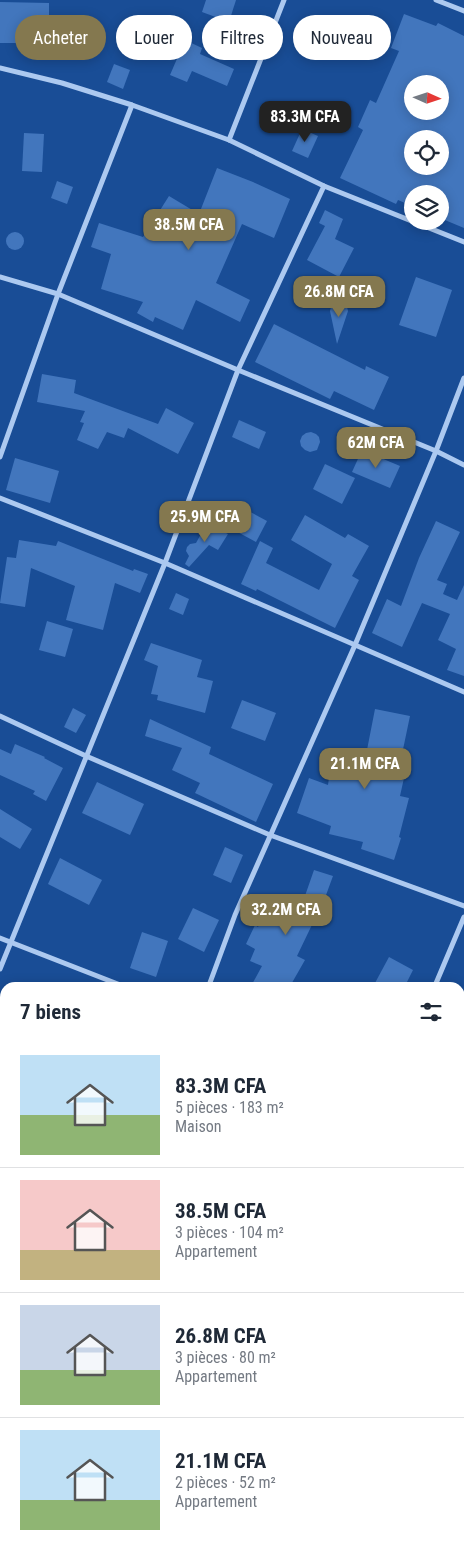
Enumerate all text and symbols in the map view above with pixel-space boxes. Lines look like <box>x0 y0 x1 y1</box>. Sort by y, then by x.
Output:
chip: Acheter <box>15 15 106 60</box>
chip: Louer <box>116 15 192 60</box>
chip: Filtres <box>202 15 283 60</box>
chip: Nouveau <box>293 15 391 60</box>
north arrow <box>404 75 449 120</box>
map controls <box>404 75 449 230</box>
pin: 83.3M CFA <box>248 100 362 143</box>
text: 83.3M CFA <box>270 107 340 126</box>
button: locate <box>404 130 449 175</box>
button: layers <box>404 185 449 230</box>
pin: 38.5M CFA <box>132 208 246 251</box>
text: 38.5M CFA <box>154 215 224 234</box>
pin: 26.8M CFA <box>282 276 396 318</box>
text: 26.8M CFA <box>304 282 374 301</box>
pin: 62M CFA <box>330 426 422 469</box>
text: 62M CFA <box>348 433 404 452</box>
pin: 25.9M CFA <box>148 500 262 543</box>
text: 25.9M CFA <box>170 507 240 526</box>
pin: 21.1M CFA <box>308 748 422 790</box>
text: 21.1M CFA <box>330 754 400 773</box>
pin: 32.2M CFA <box>229 894 343 936</box>
text: 32.2M CFA <box>251 900 321 919</box>
icon: filters <box>417 998 445 1026</box>
text: 7 biens <box>20 1000 81 1024</box>
text: 83.3M CFA <box>175 1074 266 1098</box>
icon: home <box>60 1075 120 1135</box>
text: 5 pièces · 183 m² <box>175 1098 284 1117</box>
text: Maison <box>175 1117 222 1136</box>
text: 38.5M CFA <box>175 1199 266 1223</box>
icon: home <box>60 1200 120 1260</box>
text: 3 pièces · 104 m² <box>175 1223 284 1242</box>
text: Appartement <box>175 1242 257 1261</box>
text: 26.8M CFA <box>175 1324 266 1348</box>
icon: home <box>60 1325 120 1385</box>
text: 3 pièces · 80 m² <box>175 1348 276 1367</box>
text: Appartement <box>175 1367 257 1386</box>
text: 21.1M CFA <box>175 1449 266 1473</box>
icon: home <box>60 1450 120 1510</box>
text: 2 pièces · 52 m² <box>175 1473 276 1492</box>
text: Appartement <box>175 1492 257 1511</box>

